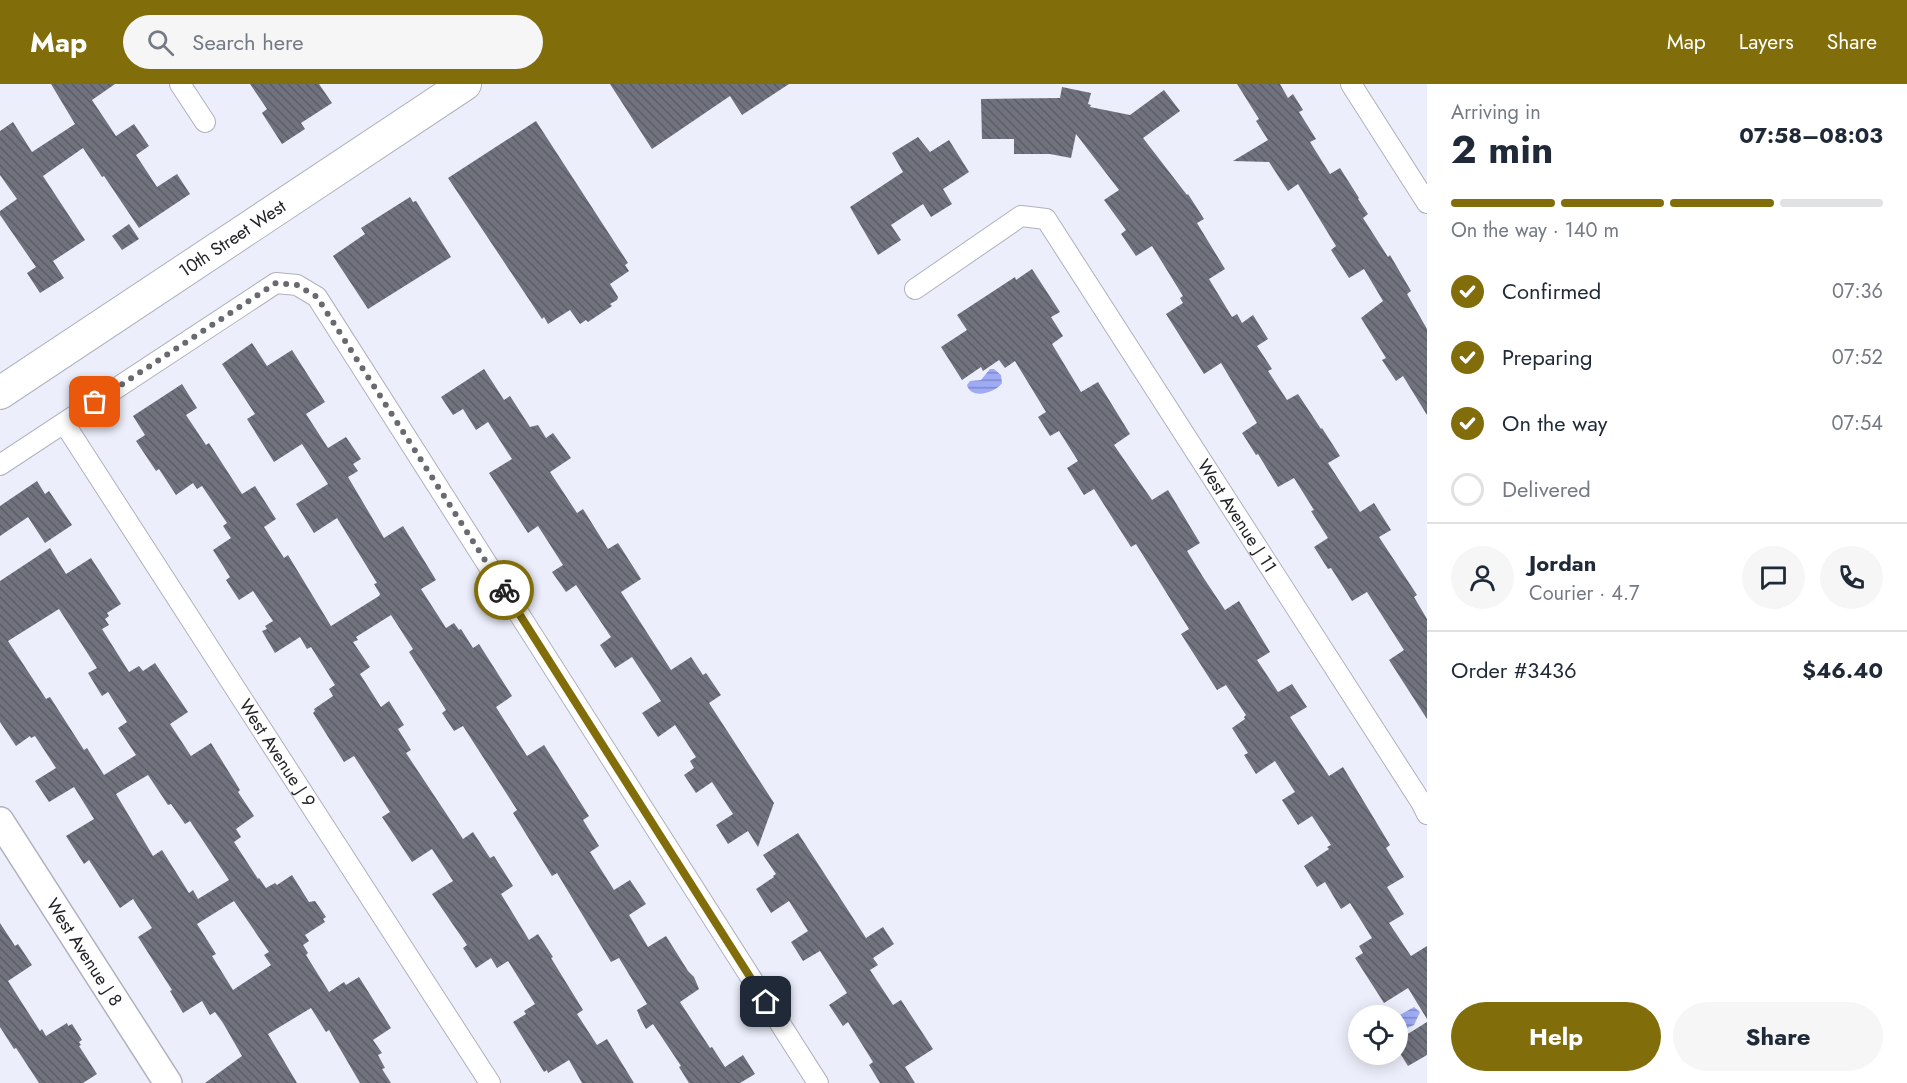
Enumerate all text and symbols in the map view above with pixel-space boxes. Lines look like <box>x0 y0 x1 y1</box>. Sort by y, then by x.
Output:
search box <box>123 15 543 69</box>
text: Map <box>30 22 87 63</box>
icon: search <box>144 26 177 59</box>
text: Search here <box>192 26 304 58</box>
text: Map <box>1667 27 1706 57</box>
text: Layers <box>1739 27 1794 57</box>
text: Share <box>1827 27 1877 57</box>
text: Arriving in <box>1451 98 1541 127</box>
text: 07:58–08:03 <box>1739 119 1883 151</box>
text: 2 min <box>1451 121 1553 178</box>
street label: 10th Street West <box>174 193 292 284</box>
text: On the way · 140 m <box>1451 216 1619 245</box>
icon: check <box>1451 275 1484 308</box>
text: Confirmed <box>1502 275 1601 307</box>
text: 07:36 <box>1832 277 1883 306</box>
icon: check <box>1451 341 1484 374</box>
text: Preparing <box>1502 341 1593 373</box>
text: 07:52 <box>1832 343 1883 372</box>
pin <box>69 376 120 427</box>
icon: bag <box>78 385 111 418</box>
icon: check <box>1451 407 1484 440</box>
text: On the way <box>1502 407 1607 439</box>
text: 07:54 <box>1832 409 1883 438</box>
street label: West Avenue J 11 <box>1191 454 1283 578</box>
text: Delivered <box>1502 473 1591 505</box>
button: person <box>1451 546 1514 609</box>
button: chat <box>1742 546 1805 609</box>
button: phone <box>1820 546 1883 609</box>
text: Jordan <box>1529 547 1596 579</box>
courier <box>474 560 534 620</box>
icon: bike <box>488 574 521 607</box>
text: Courier · 4.7 <box>1529 579 1640 608</box>
text: Order #3436 <box>1451 654 1577 686</box>
text: $46.40 <box>1802 654 1883 686</box>
street label: West Avenue J 9 <box>232 694 322 812</box>
street label: West Avenue J 8 <box>40 893 129 1011</box>
pin <box>740 976 791 1027</box>
icon: home <box>749 985 782 1018</box>
button: Help <box>1451 1002 1661 1071</box>
button: Share <box>1673 1002 1883 1071</box>
map controls <box>1348 1005 1408 1065</box>
button: locate <box>1348 1005 1408 1065</box>

